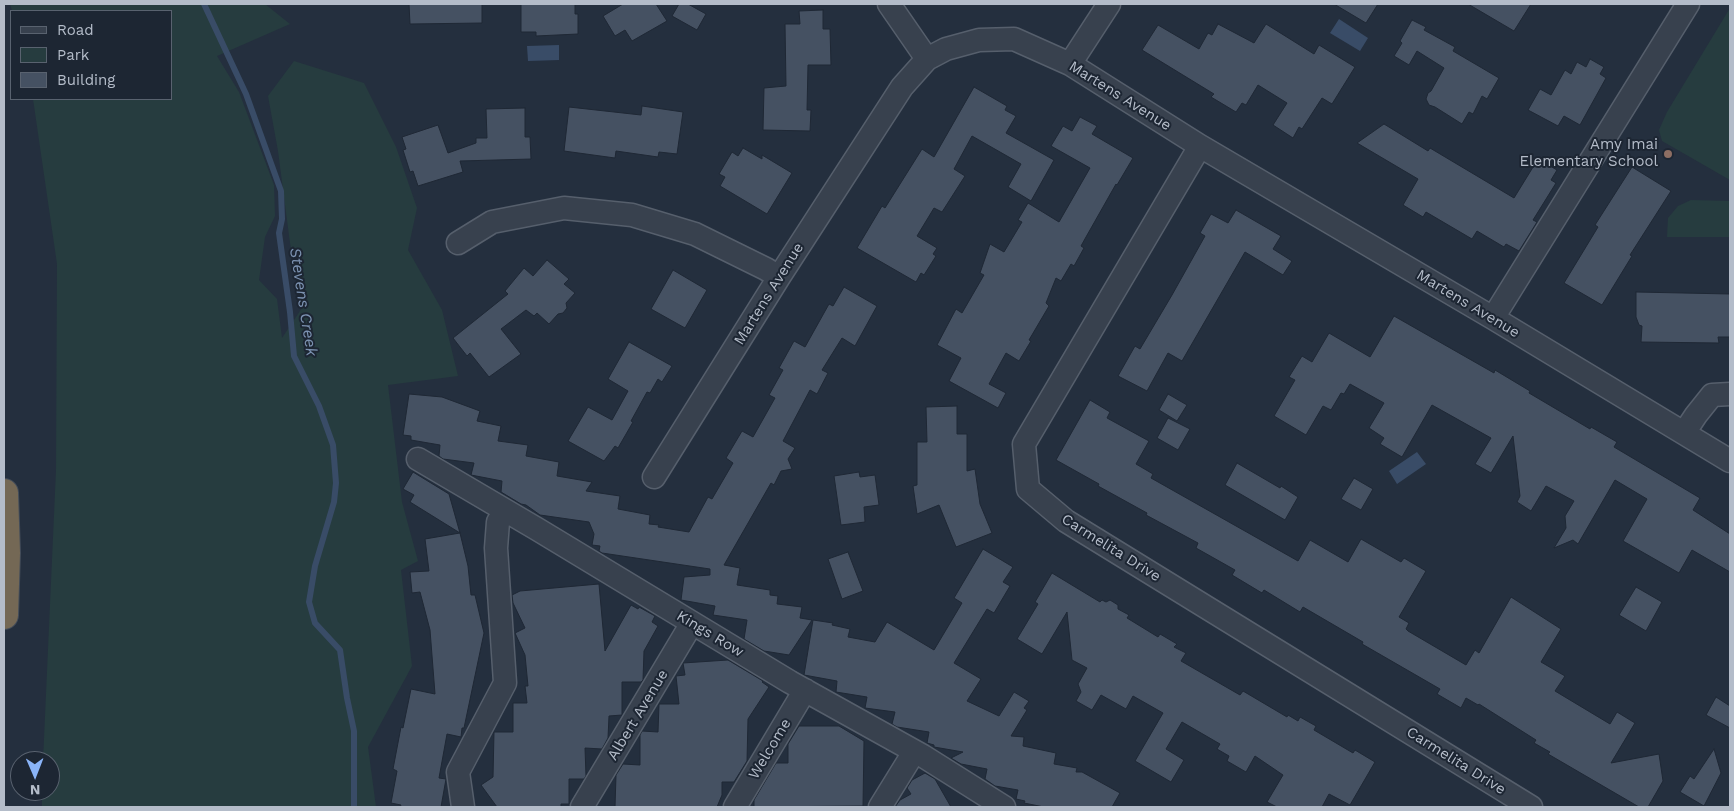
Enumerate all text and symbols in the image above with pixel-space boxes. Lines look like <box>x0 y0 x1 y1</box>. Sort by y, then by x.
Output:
legend <box>10 10 172 100</box>
text: Road <box>57 21 94 39</box>
text: Park <box>57 46 89 64</box>
street label: Martens Avenue <box>1066 57 1174 135</box>
text: Building <box>57 71 115 89</box>
place label: Amy Imai Elementary School <box>1519 136 1658 171</box>
marker: Amy Imai Elementary School <box>1662 148 1674 160</box>
street label: Martens Avenue <box>730 240 808 348</box>
water label: Stevens Creek <box>285 246 321 358</box>
street label: Martens Avenue <box>1413 266 1523 342</box>
street label: Carmelita Drive <box>1058 510 1164 586</box>
street label: Kings Row <box>673 607 747 661</box>
street label: Albert Avenue <box>604 666 672 764</box>
street label: Welcome <box>745 715 795 783</box>
street label: Carmelita Drive <box>1403 723 1509 799</box>
north arrow <box>10 751 60 801</box>
text: N <box>30 782 41 798</box>

